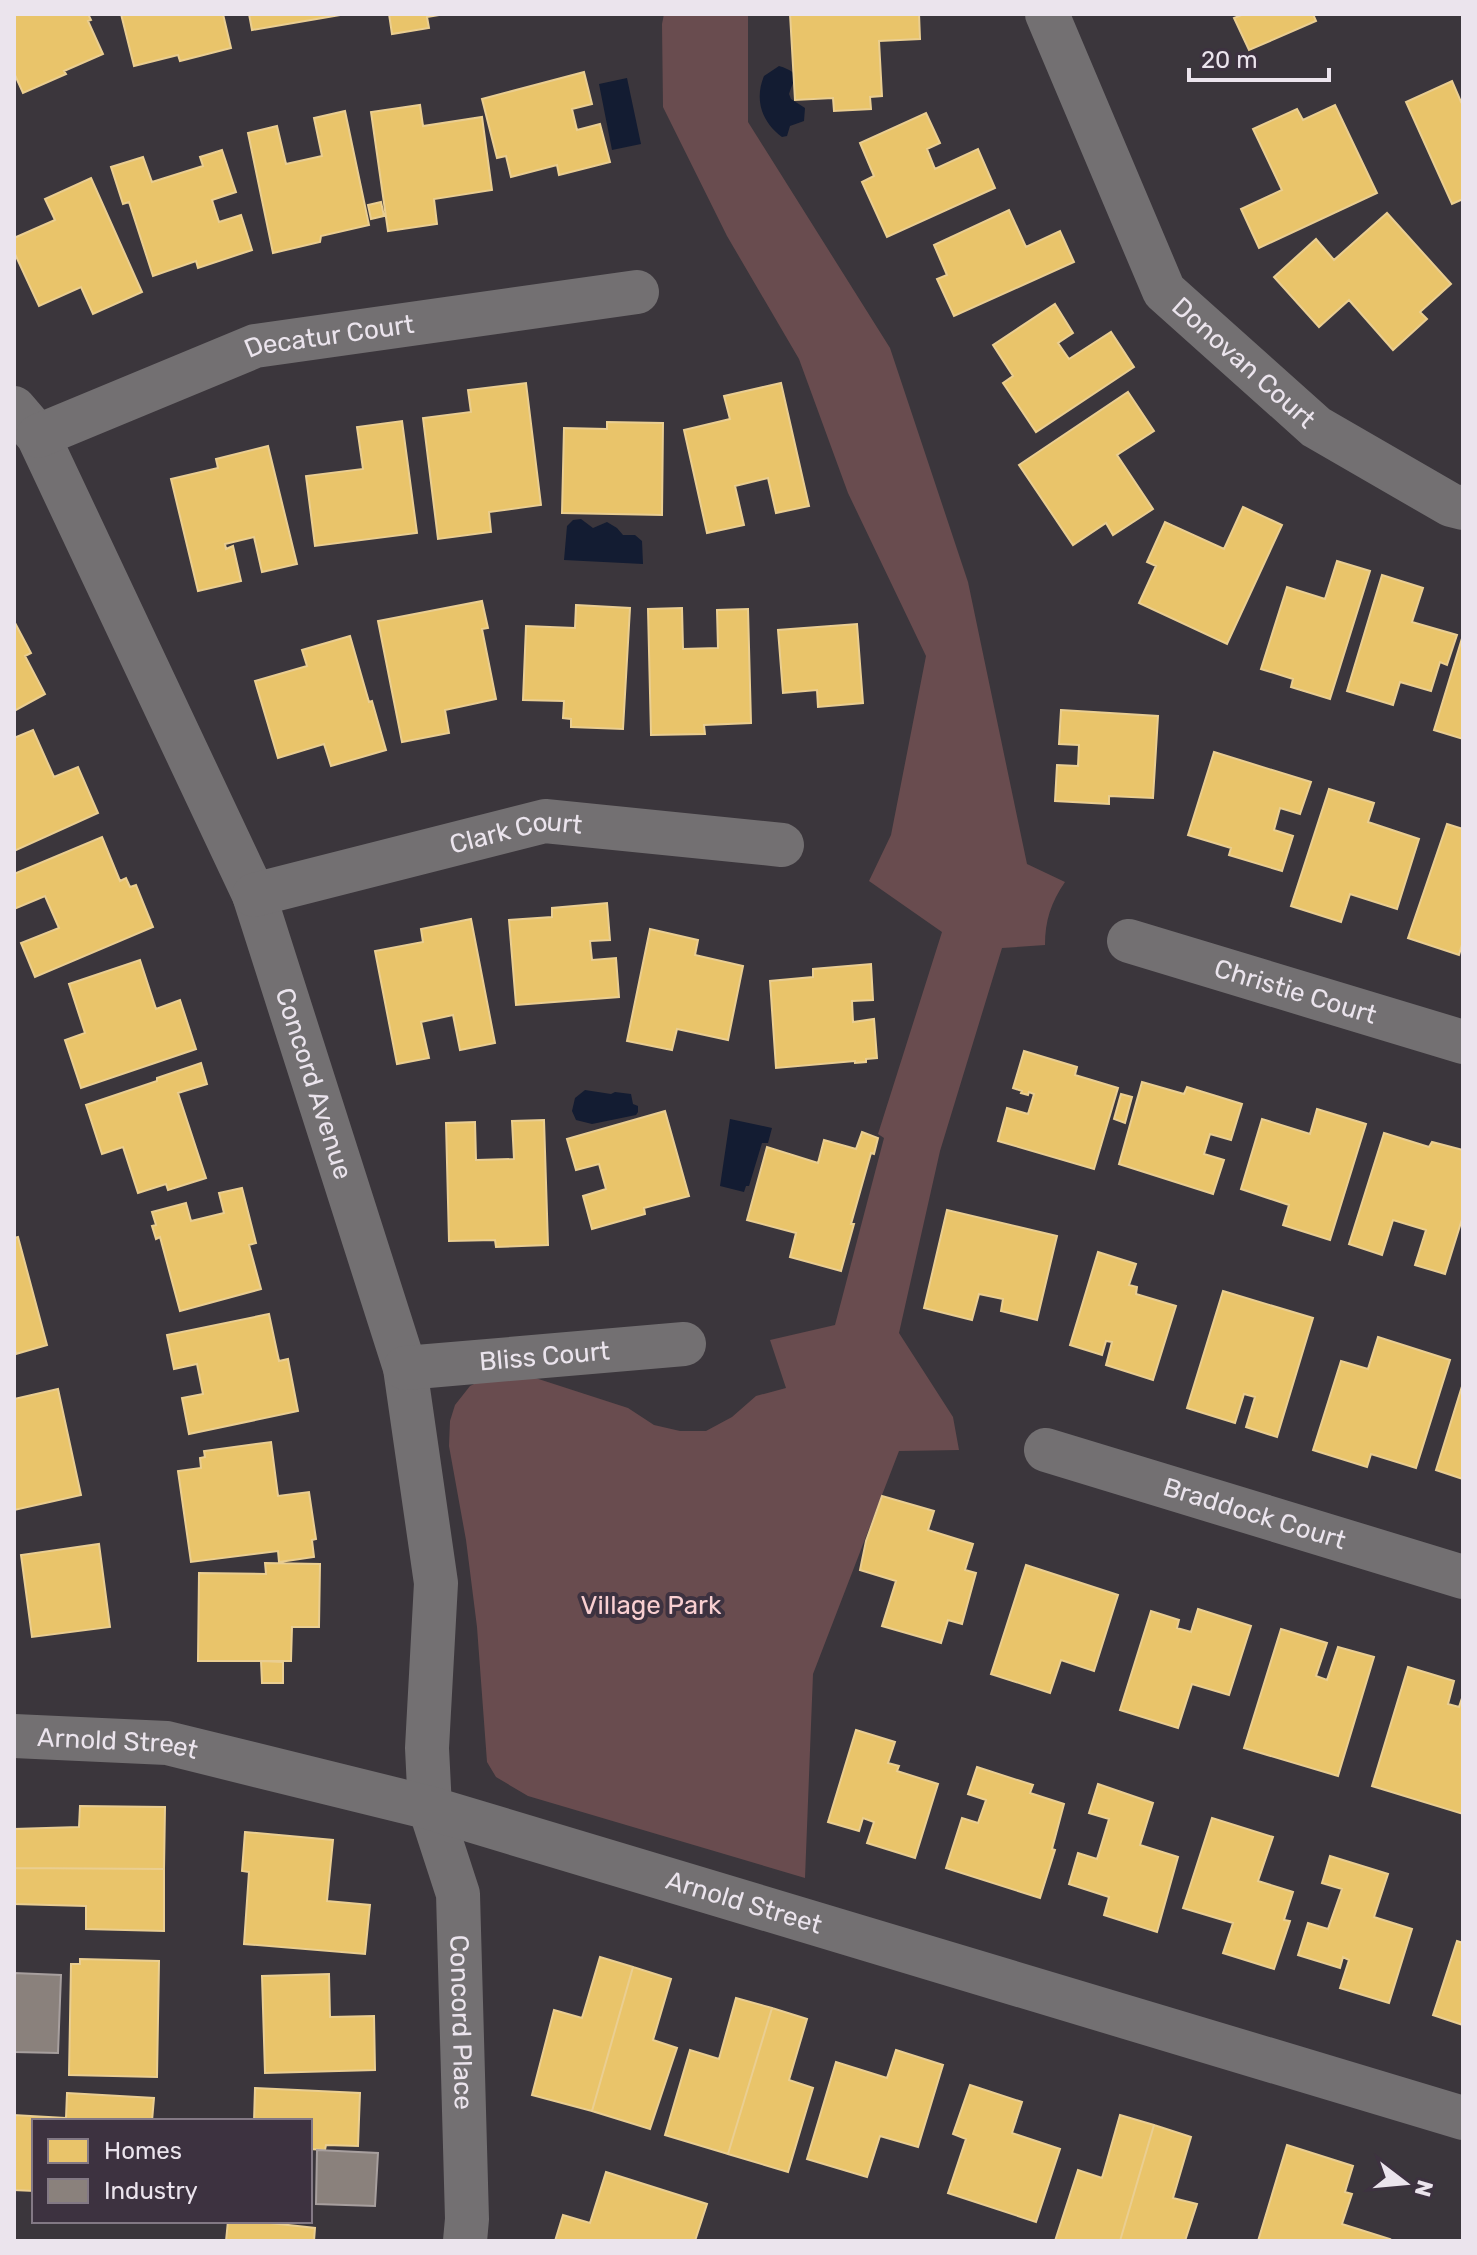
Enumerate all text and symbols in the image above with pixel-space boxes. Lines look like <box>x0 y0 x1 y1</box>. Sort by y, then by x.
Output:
scale bar <box>1189 32 1329 82</box>
text: 20 m <box>1201 46 1258 74</box>
street label: Donovan Court <box>1166 291 1322 435</box>
street label: Decatur Court <box>240 308 416 364</box>
street label: Clark Court <box>446 806 584 860</box>
street label: Christie Court <box>1211 952 1380 1031</box>
street label: Concord Avenue <box>269 984 359 1183</box>
street label: Bliss Court <box>478 1335 611 1377</box>
street label: Braddock Court <box>1160 1471 1350 1556</box>
park label: Village Park <box>581 1590 722 1621</box>
street label: Arnold Street <box>37 1722 201 1766</box>
street label: Arnold Street <box>662 1864 826 1940</box>
street label: Concord Place <box>444 1934 479 2110</box>
legend <box>32 2119 312 2223</box>
text: Homes <box>104 2137 182 2165</box>
north arrow <box>1365 2143 1445 2223</box>
text: Industry <box>104 2177 198 2205</box>
text: N <box>1409 2177 1439 2200</box>

